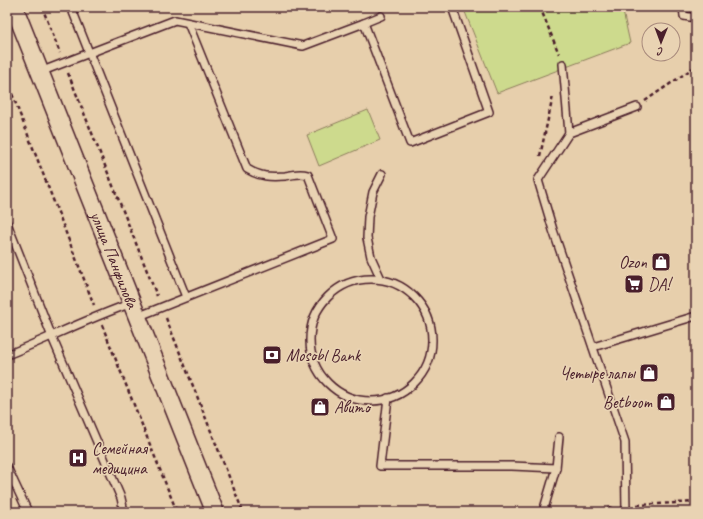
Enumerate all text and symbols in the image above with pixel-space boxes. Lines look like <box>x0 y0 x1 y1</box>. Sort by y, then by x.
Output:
north arrow <box>641 22 681 62</box>
text: С <box>656 45 664 59</box>
street label: улица Панфилова <box>86 207 144 313</box>
shop icon: Ozon <box>650 251 672 273</box>
place label: Ozon <box>619 252 647 273</box>
supermarket icon: DA! <box>623 273 645 295</box>
place label: DA! <box>648 274 673 295</box>
bank icon: Mosobl Bank <box>261 344 283 366</box>
place label: Mosobl Bank <box>286 345 362 366</box>
shop icon: Четыре лапы <box>638 362 660 384</box>
place label: Четыре лапы <box>560 363 637 384</box>
shop icon: Betboom <box>655 391 677 413</box>
place label: Betboom <box>603 392 652 413</box>
shop icon: Авито <box>309 396 331 418</box>
place label: Авито <box>334 397 372 418</box>
place label: Семейная медицина <box>92 438 149 479</box>
hospital icon: Семейная медицина <box>67 447 89 469</box>

